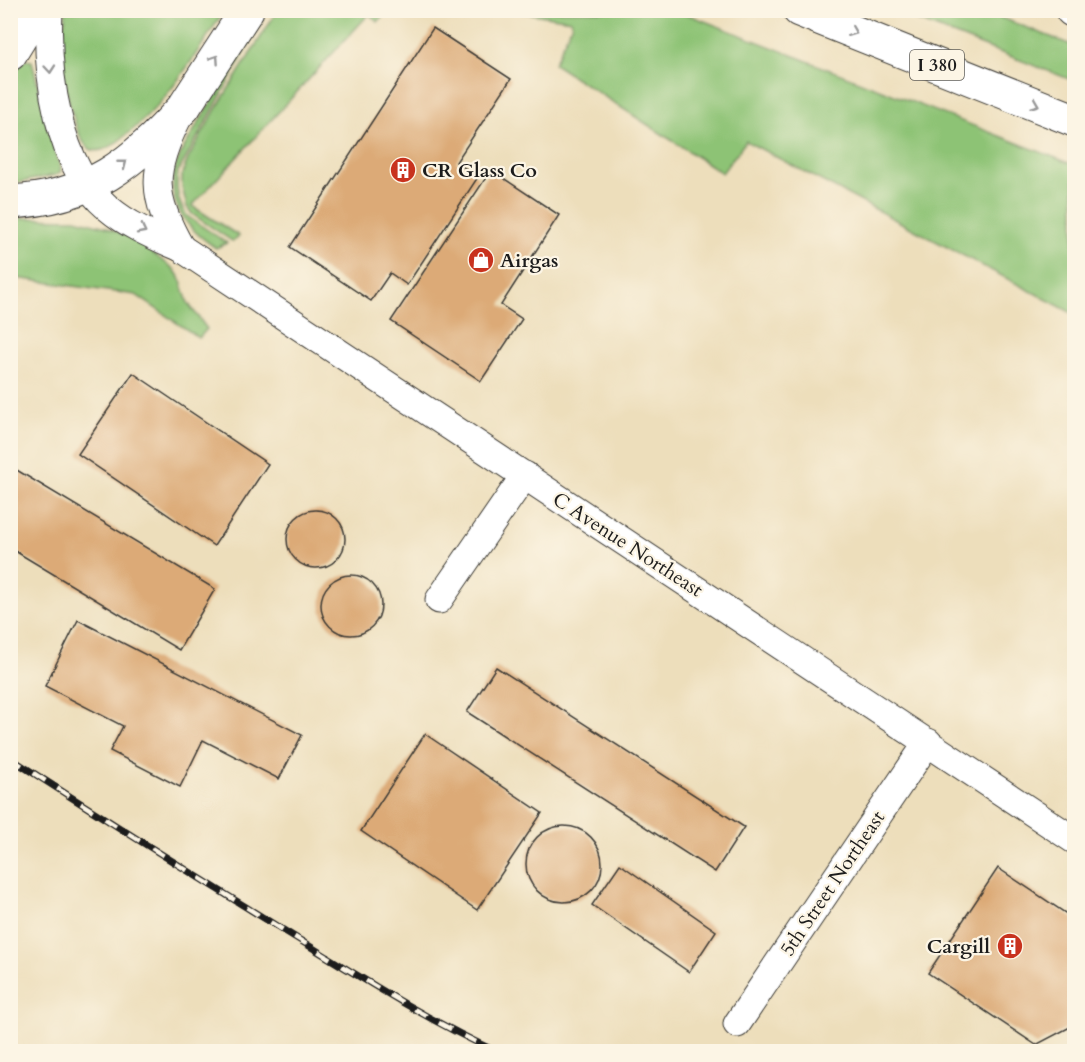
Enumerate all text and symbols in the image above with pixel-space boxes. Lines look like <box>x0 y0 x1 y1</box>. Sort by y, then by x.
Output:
one-way arrow <box>847 25 858 37</box>
road number: I 380 <box>910 50 964 80</box>
one-way arrow <box>208 54 219 65</box>
one-way arrow <box>43 64 56 73</box>
one-way arrow <box>1028 97 1039 109</box>
building icon: CR Glass Co <box>388 155 418 185</box>
place label: CR Glass Co <box>422 157 537 184</box>
one-way arrow <box>116 160 127 171</box>
one-way arrow <box>136 223 147 234</box>
shop icon: Airgas <box>466 245 496 275</box>
place label: Airgas <box>500 247 558 274</box>
street label: C Avenue Northeast <box>547 486 709 604</box>
street label: 5th Street Northeast <box>774 805 891 961</box>
building icon: Cargill <box>995 931 1025 961</box>
place label: Cargill <box>927 933 990 960</box>

